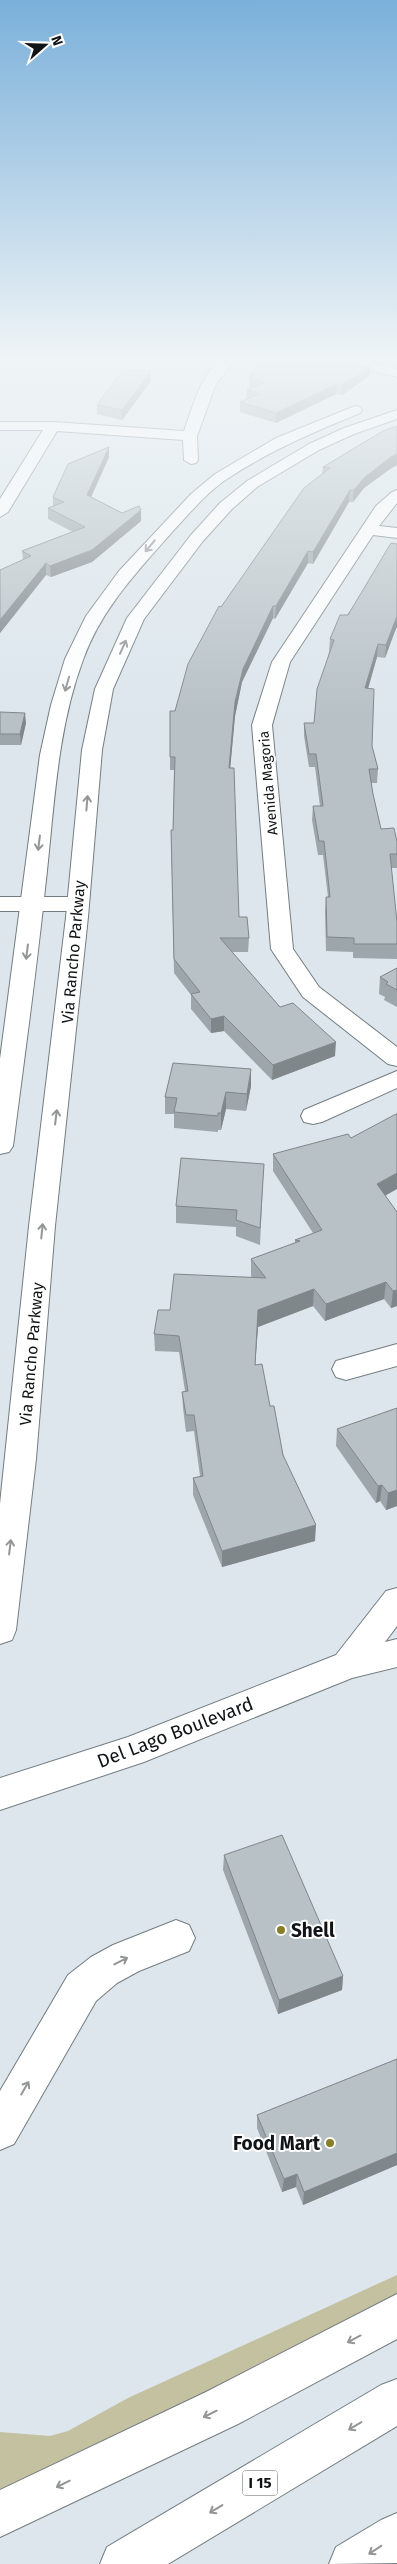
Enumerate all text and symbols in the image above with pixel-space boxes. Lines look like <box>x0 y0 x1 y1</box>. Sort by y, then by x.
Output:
north arrow <box>20 20 70 70</box>
text: N <box>47 33 66 48</box>
one-way arrow <box>145 539 156 552</box>
one-way arrow <box>119 640 129 655</box>
one-way arrow <box>62 675 72 691</box>
street label: Avenida Magoria <box>255 730 282 836</box>
one-way arrow <box>82 796 91 812</box>
one-way arrow <box>34 835 44 851</box>
street label: Via Rancho Parkway <box>58 880 89 1024</box>
one-way arrow <box>22 944 32 960</box>
one-way arrow <box>51 1110 61 1126</box>
one-way arrow <box>37 1223 47 1239</box>
street label: Via Rancho Parkway <box>16 1282 47 1426</box>
one-way arrow <box>6 1539 16 1555</box>
street label: Del Lago Boulevard <box>94 1692 256 1773</box>
place label: Shell <box>291 1919 335 1942</box>
marker: Shell <box>275 1924 287 1936</box>
one-way arrow <box>113 1956 128 1965</box>
one-way arrow <box>20 2081 30 2095</box>
place label: Food Mart <box>233 2132 321 2155</box>
marker: Food Mart <box>324 2137 336 2149</box>
one-way arrow <box>347 2335 362 2344</box>
one-way arrow <box>202 2409 217 2419</box>
one-way arrow <box>348 2421 363 2431</box>
road number: I 15 <box>242 2470 278 2496</box>
one-way arrow <box>56 2480 71 2489</box>
one-way arrow <box>209 2505 223 2515</box>
one-way arrow <box>368 2545 382 2555</box>

